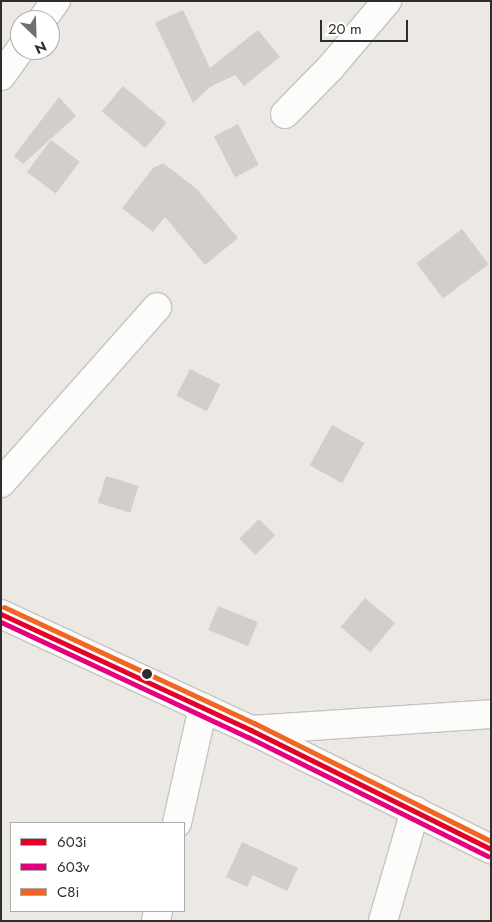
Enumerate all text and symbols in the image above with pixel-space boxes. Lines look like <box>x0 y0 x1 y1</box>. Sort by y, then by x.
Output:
north arrow <box>10 10 60 60</box>
scale bar <box>322 10 410 42</box>
text: 20 m <box>328 18 362 40</box>
text: N <box>32 36 50 59</box>
unlabelled marker <box>142 669 152 679</box>
legend <box>10 822 185 912</box>
text: 603i <box>57 831 87 853</box>
text: 603v <box>57 856 89 878</box>
text: C8i <box>57 881 79 903</box>

